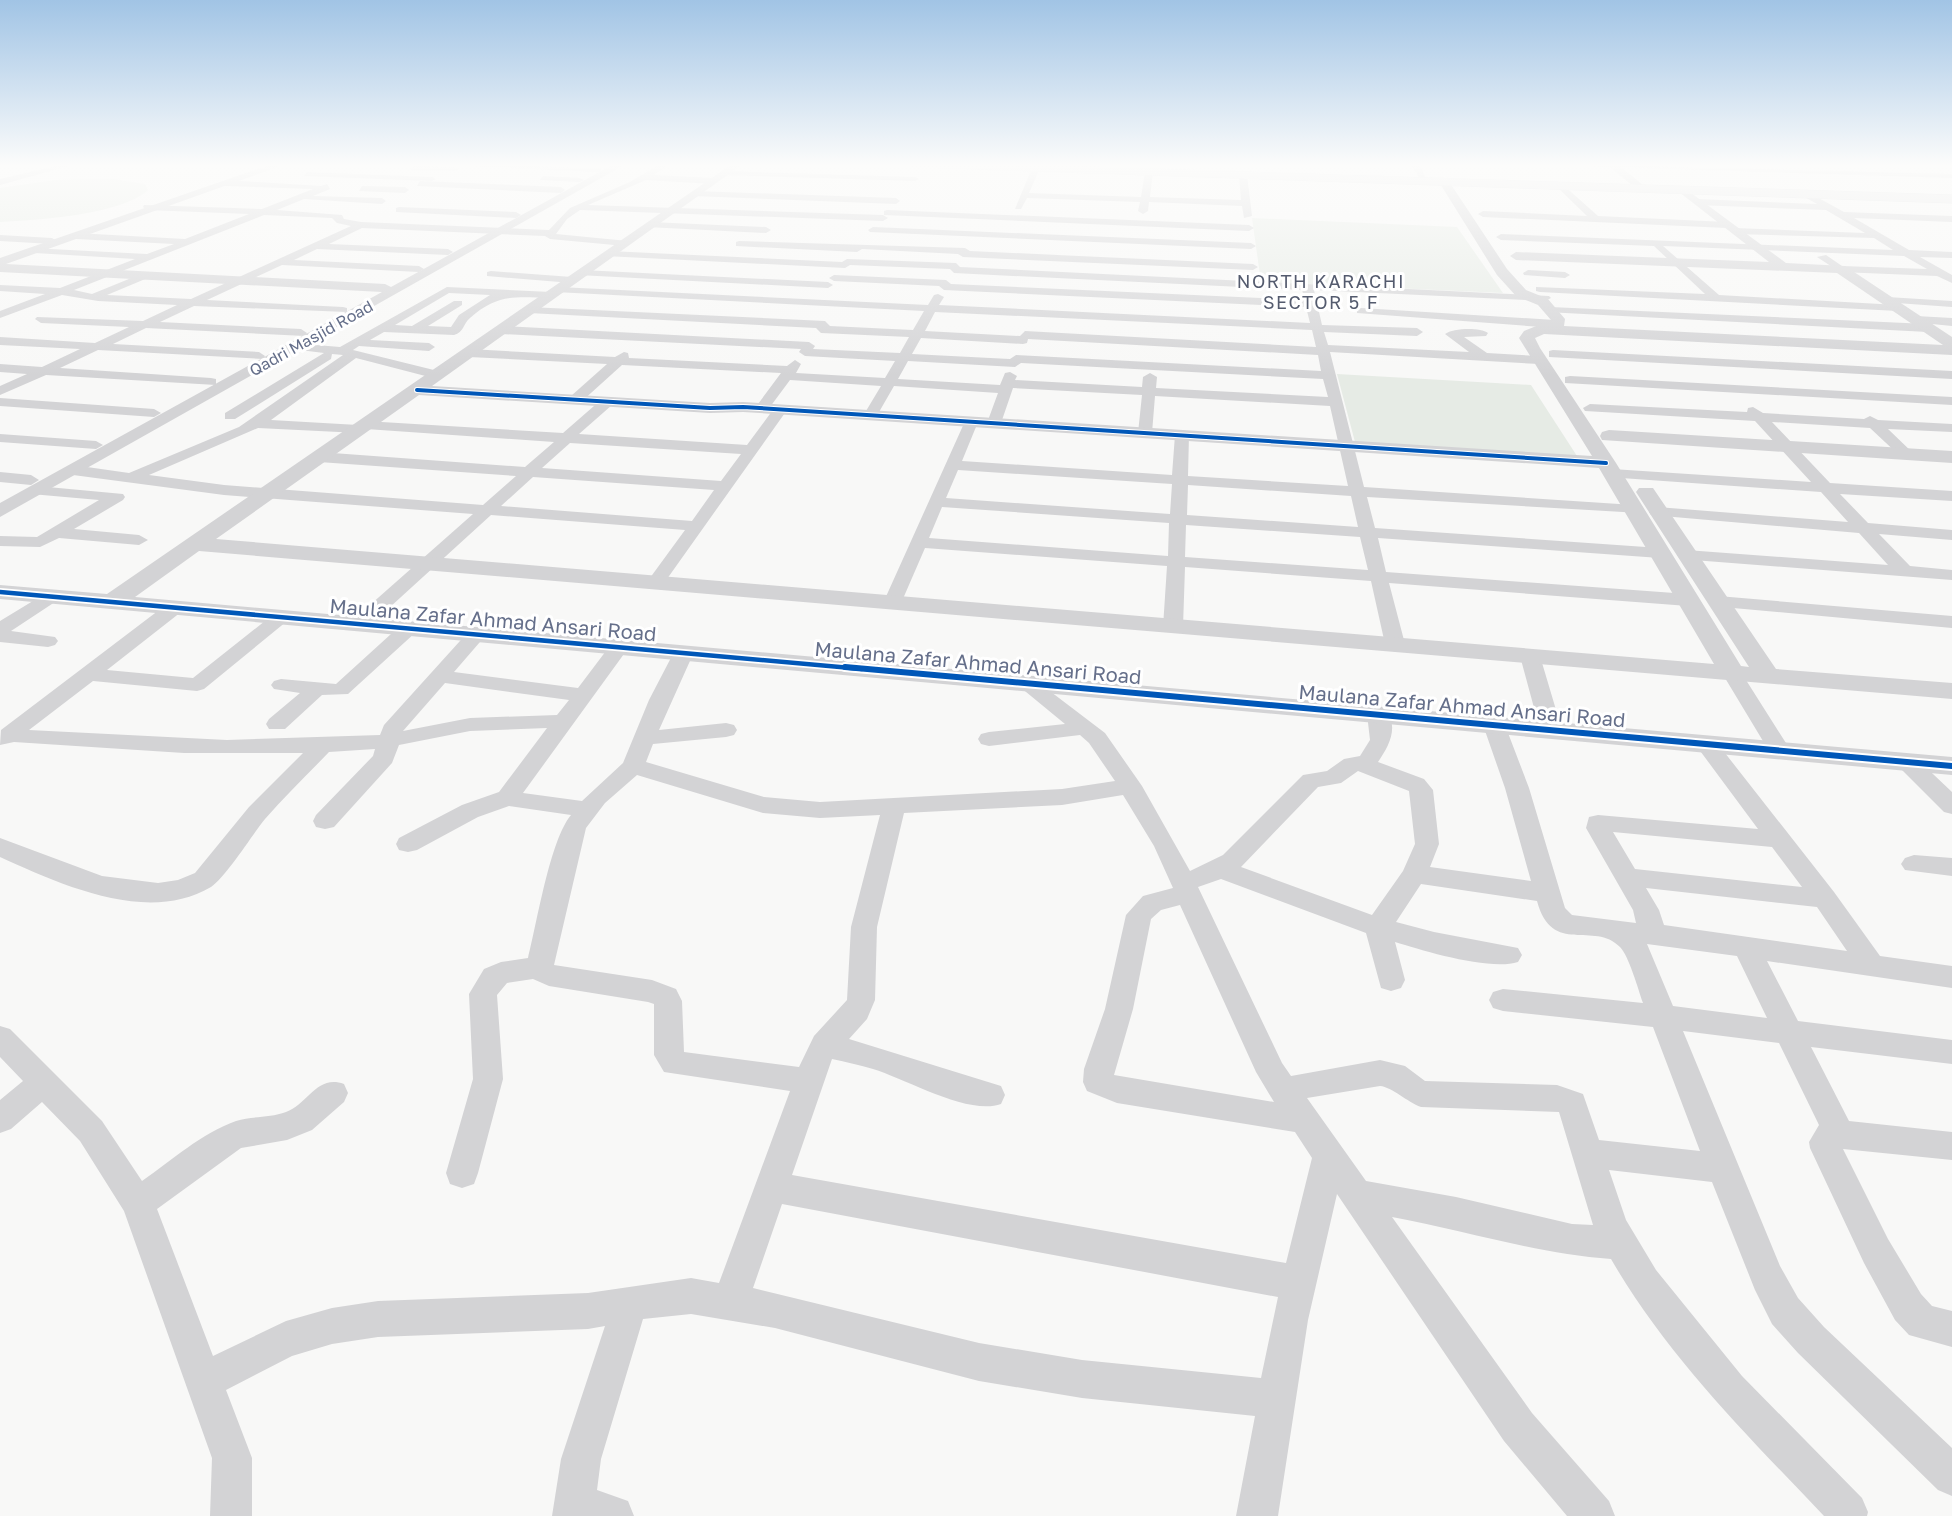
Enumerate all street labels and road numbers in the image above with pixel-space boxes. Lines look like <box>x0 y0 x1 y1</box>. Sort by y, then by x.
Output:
street label: Qadri Masjid Road <box>246 296 376 380</box>
street label: Maulana Zafar Ahmad Ansari Road <box>329 593 657 645</box>
street label: Maulana Zafar Ahmad Ansari Road <box>814 636 1142 688</box>
street label: Maulana Zafar Ahmad Ansari Road <box>1298 679 1626 731</box>

